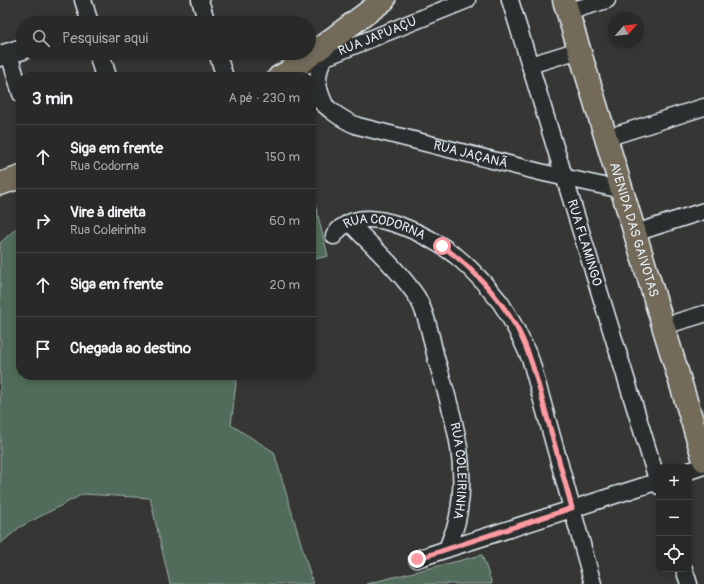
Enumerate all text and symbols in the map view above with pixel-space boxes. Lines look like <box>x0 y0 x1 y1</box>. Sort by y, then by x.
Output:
north arrow <box>608 12 644 48</box>
street label: RUA JAPUAÇU <box>336 13 419 59</box>
search box <box>16 16 316 60</box>
icon: search <box>30 27 52 49</box>
text: Pesquisar aqui <box>62 29 148 48</box>
text: 3 min <box>32 88 73 109</box>
text: A pé · 230 m <box>228 90 300 106</box>
street label: RUA JAÇANÃ <box>432 137 510 172</box>
text: Siga em frente <box>70 139 163 158</box>
icon: ahead <box>32 146 54 168</box>
text: 150 m <box>265 149 300 165</box>
text: Rua Codorna <box>70 158 139 174</box>
street label: AVENIDA DAS GAIVOTAS <box>606 160 662 299</box>
street label: RUA FLAMINGO <box>564 198 605 288</box>
text: Vire à direita <box>70 203 146 222</box>
icon: right <box>32 210 54 232</box>
street label: RUA CODORNA <box>341 211 429 244</box>
text: 60 m <box>269 213 300 229</box>
text: Rua Coleirinha <box>70 222 146 238</box>
route start <box>433 237 451 255</box>
icon: ahead <box>32 274 54 296</box>
text: Siga em frente <box>70 275 163 294</box>
text: 20 m <box>269 277 300 293</box>
icon: arrive <box>32 338 54 360</box>
text: Chegada ao destino <box>70 339 191 358</box>
street label: RUA COLEIRINHA <box>446 421 469 521</box>
map controls <box>656 464 692 572</box>
button: + <box>656 464 692 500</box>
button: − <box>656 500 692 536</box>
button: locate <box>656 536 692 572</box>
route end <box>408 550 426 568</box>

